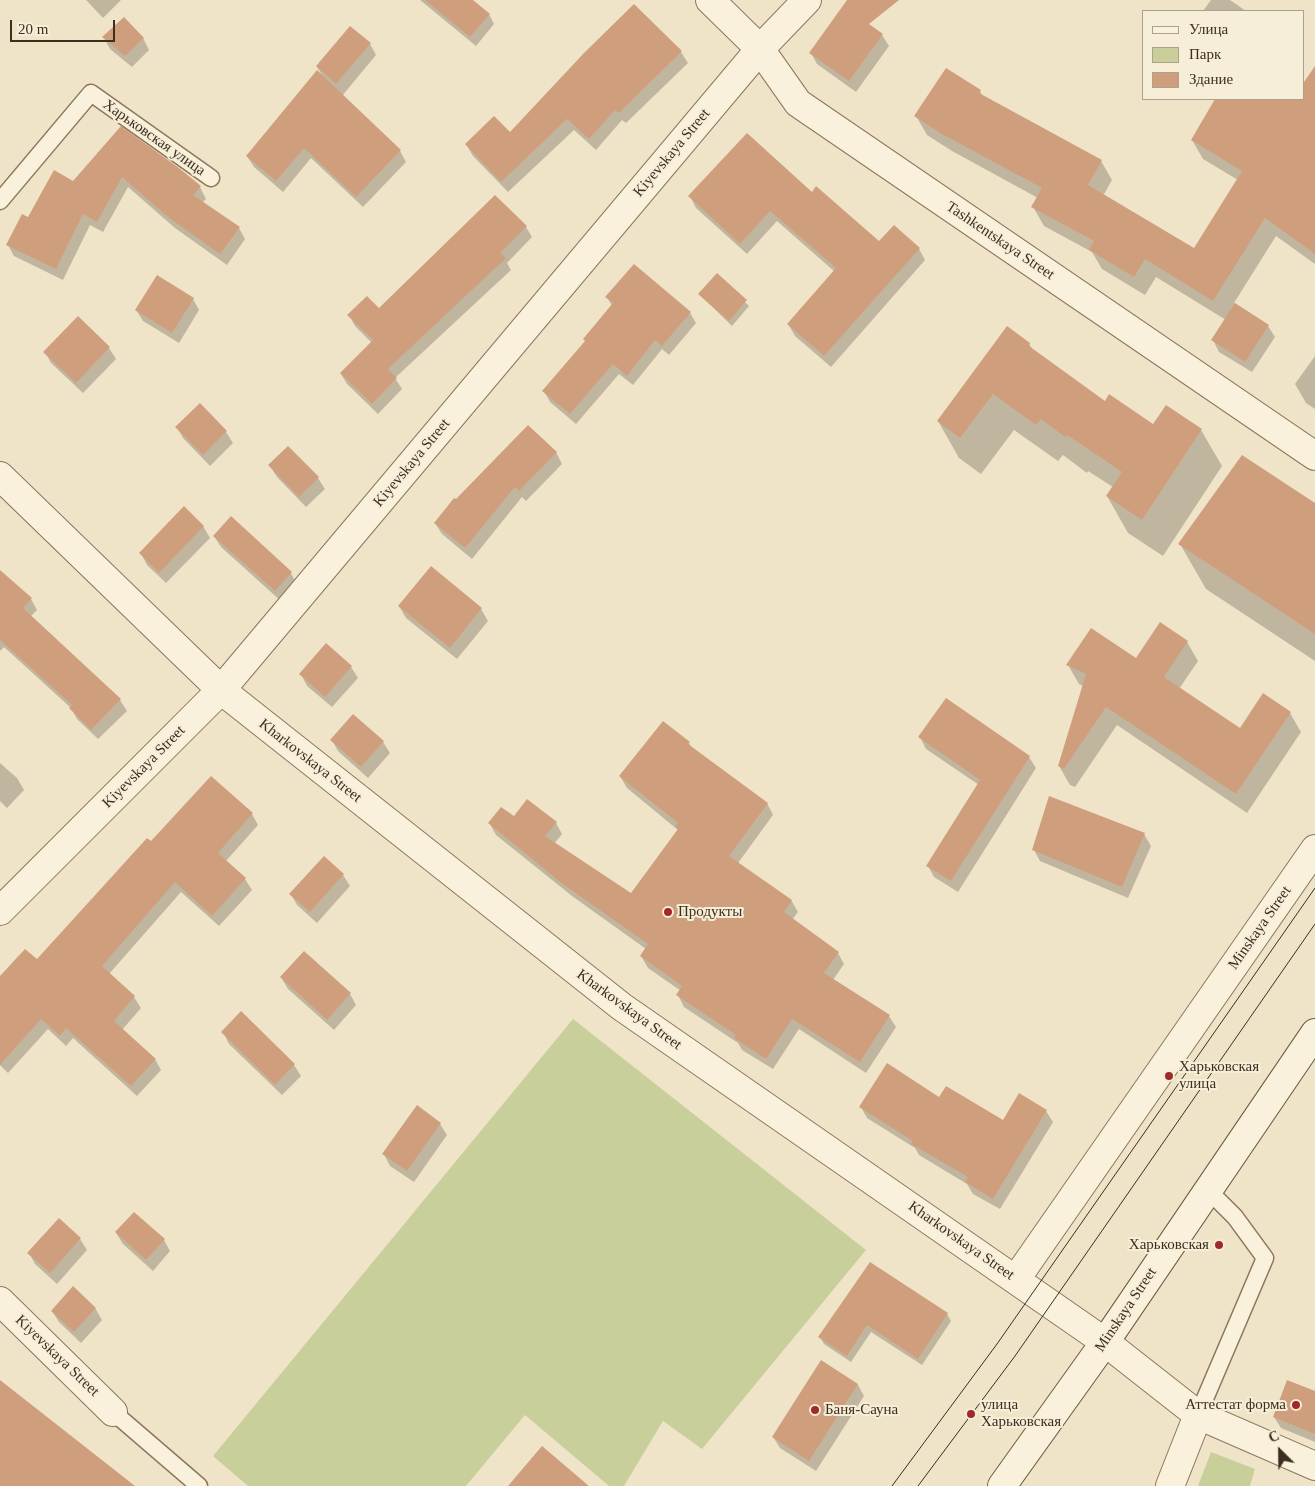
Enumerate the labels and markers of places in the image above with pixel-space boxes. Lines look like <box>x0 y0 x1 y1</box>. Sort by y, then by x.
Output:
place label: Продукты <box>678 903 742 921</box>
marker: Продукты <box>662 906 674 918</box>
place label: Харьковская улица <box>1179 1058 1259 1093</box>
marker: Харьковская улица <box>1163 1070 1175 1082</box>
place label: Харьковская <box>1129 1236 1209 1254</box>
marker: Харьковская <box>1213 1239 1225 1251</box>
place label: улица Харьковская <box>981 1396 1061 1431</box>
place label: Аттестат форма <box>1185 1396 1286 1414</box>
marker: Аттестат форма <box>1290 1399 1302 1411</box>
place label: Баня-Сауна <box>825 1401 898 1419</box>
marker: Баня-Сауна <box>809 1404 821 1416</box>
marker: улица Харьковская <box>965 1408 977 1420</box>

